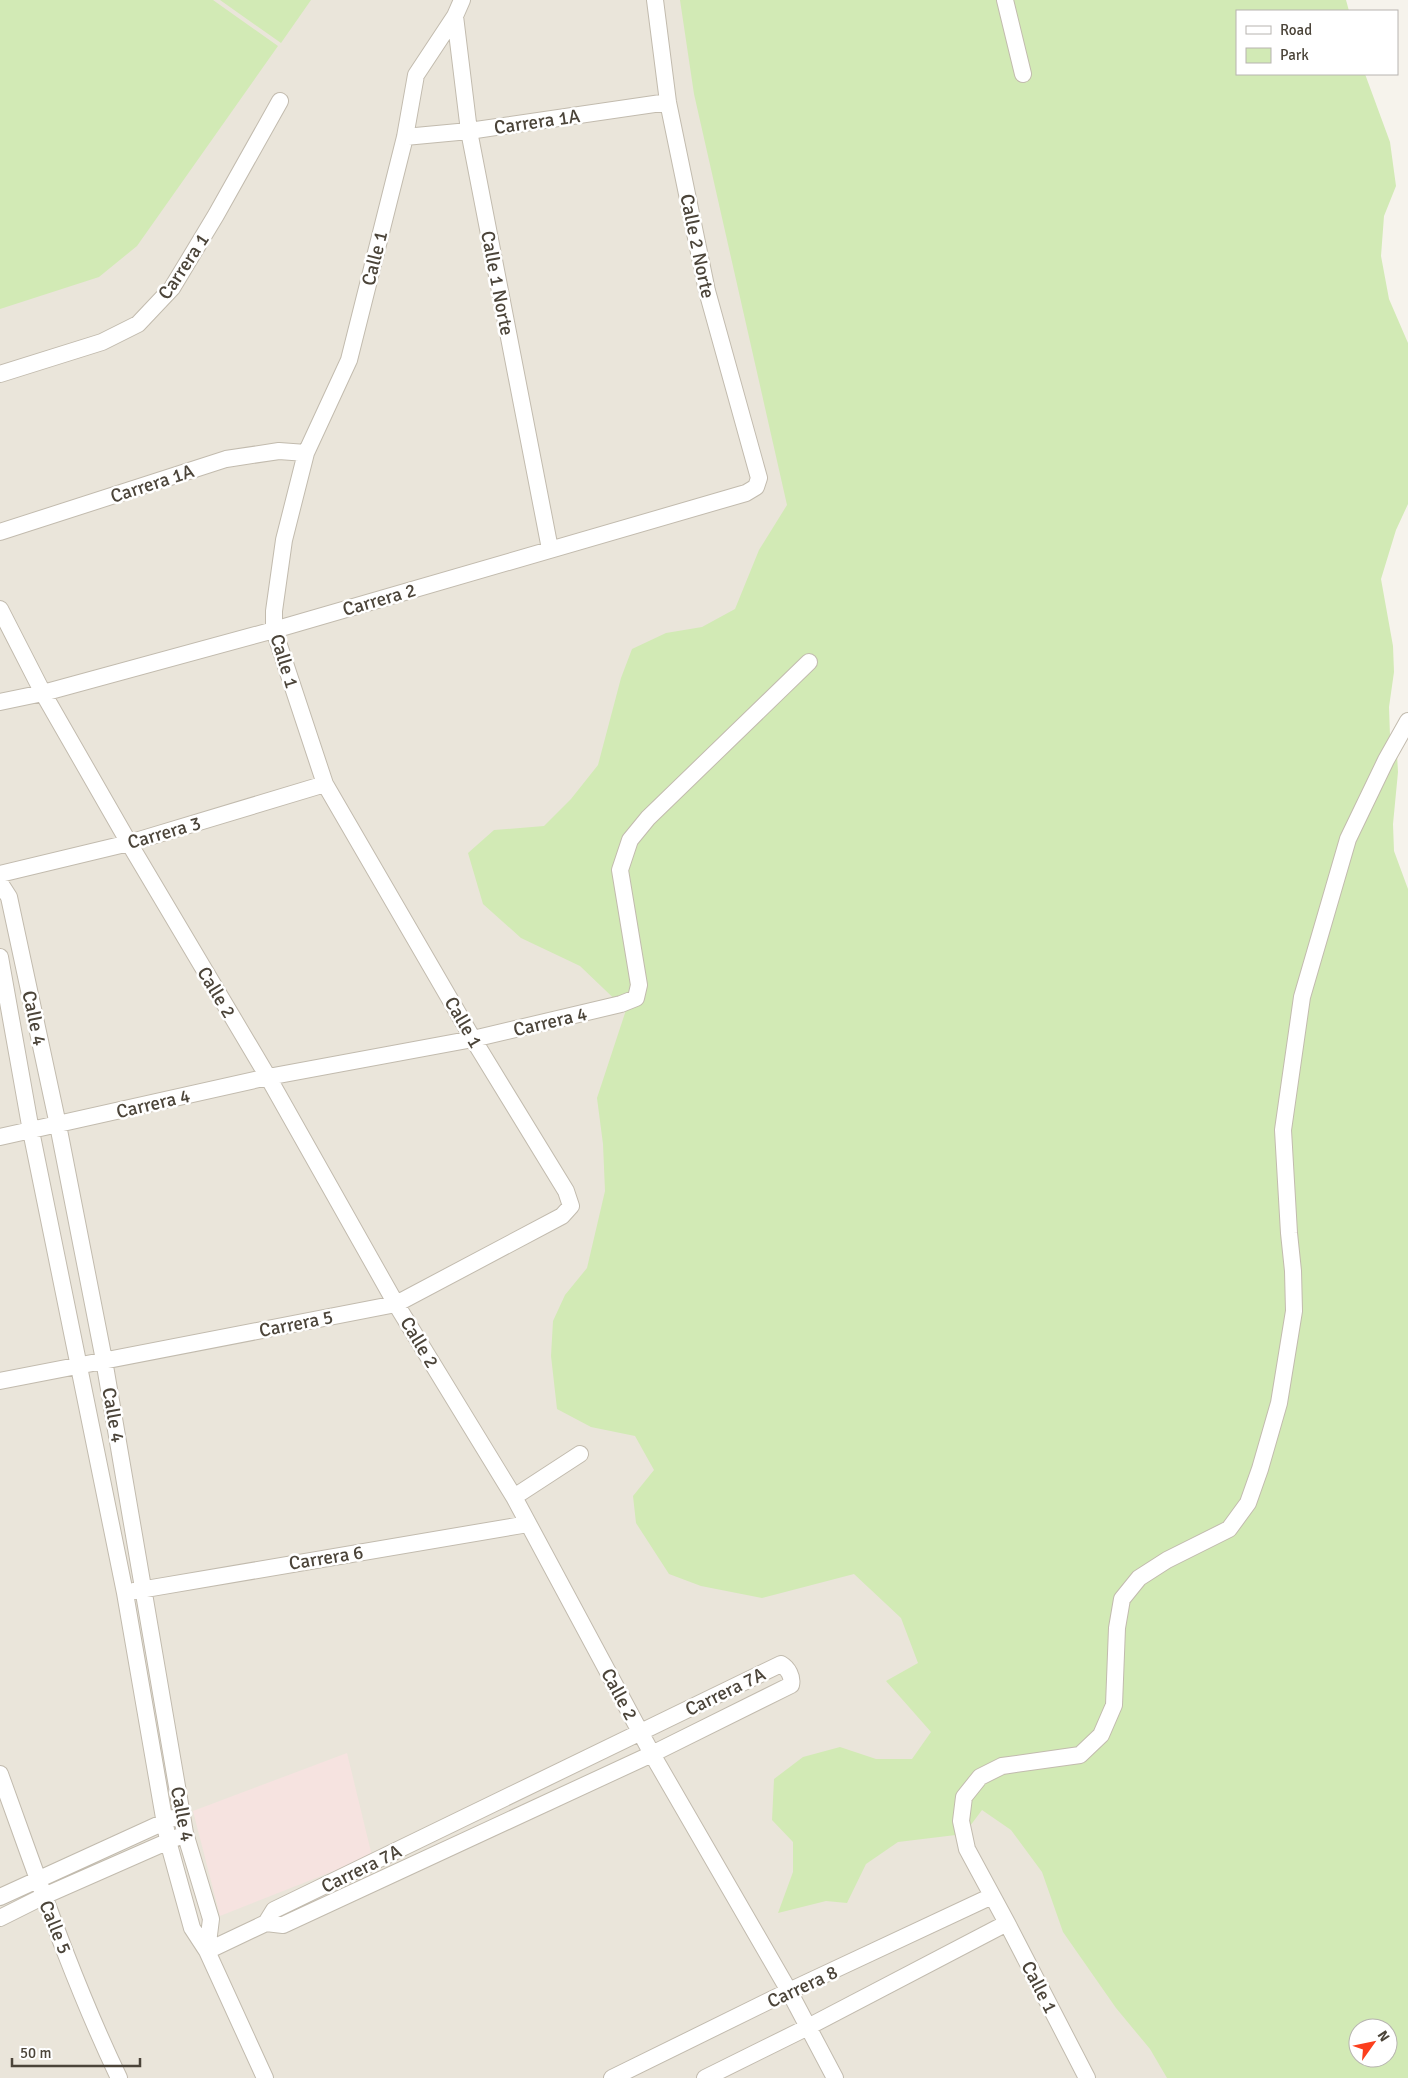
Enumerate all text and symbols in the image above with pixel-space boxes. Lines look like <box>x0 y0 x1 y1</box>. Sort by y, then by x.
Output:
legend <box>1236 10 1398 75</box>
text: Road <box>1280 21 1312 39</box>
text: Park <box>1280 46 1309 64</box>
street label: Carrera 1A <box>493 104 582 140</box>
street label: Calle 2 Norte <box>674 192 720 301</box>
street label: Calle 1 <box>357 228 393 288</box>
street label: Carrera 1 <box>153 229 215 304</box>
street label: Calle 1 Norte <box>475 229 519 338</box>
street label: Carrera 1A <box>107 459 198 509</box>
street label: Carrera 2 <box>340 578 419 622</box>
street label: Calle 1 <box>264 631 304 691</box>
street label: Carrera 3 <box>125 811 204 855</box>
street label: Calle 2 <box>192 962 241 1023</box>
street label: Calle 4 <box>16 988 52 1048</box>
street label: Calle 1 <box>439 992 487 1053</box>
street label: Carrera 4 <box>511 1002 589 1042</box>
street label: Carrera 4 <box>114 1084 192 1124</box>
street label: Carrera 5 <box>257 1305 335 1343</box>
street label: Calle 2 <box>395 1312 444 1373</box>
street label: Calle 4 <box>96 1386 130 1445</box>
street label: Carrera 6 <box>287 1540 365 1576</box>
street label: Carrera 7A <box>681 1662 770 1722</box>
street label: Calle 2 <box>595 1664 643 1725</box>
street label: Calle 4 <box>165 1785 199 1844</box>
street label: Carrera 7A <box>317 1839 406 1899</box>
street label: Calle 5 <box>34 1897 77 1958</box>
street label: Calle 1 <box>1016 1957 1062 2018</box>
street label: Carrera 8 <box>763 1960 842 2014</box>
north arrow <box>1348 2018 1398 2068</box>
text: N <box>1374 2027 1393 2045</box>
scale bar <box>12 2036 140 2068</box>
text: 50 m <box>20 2044 51 2062</box>

